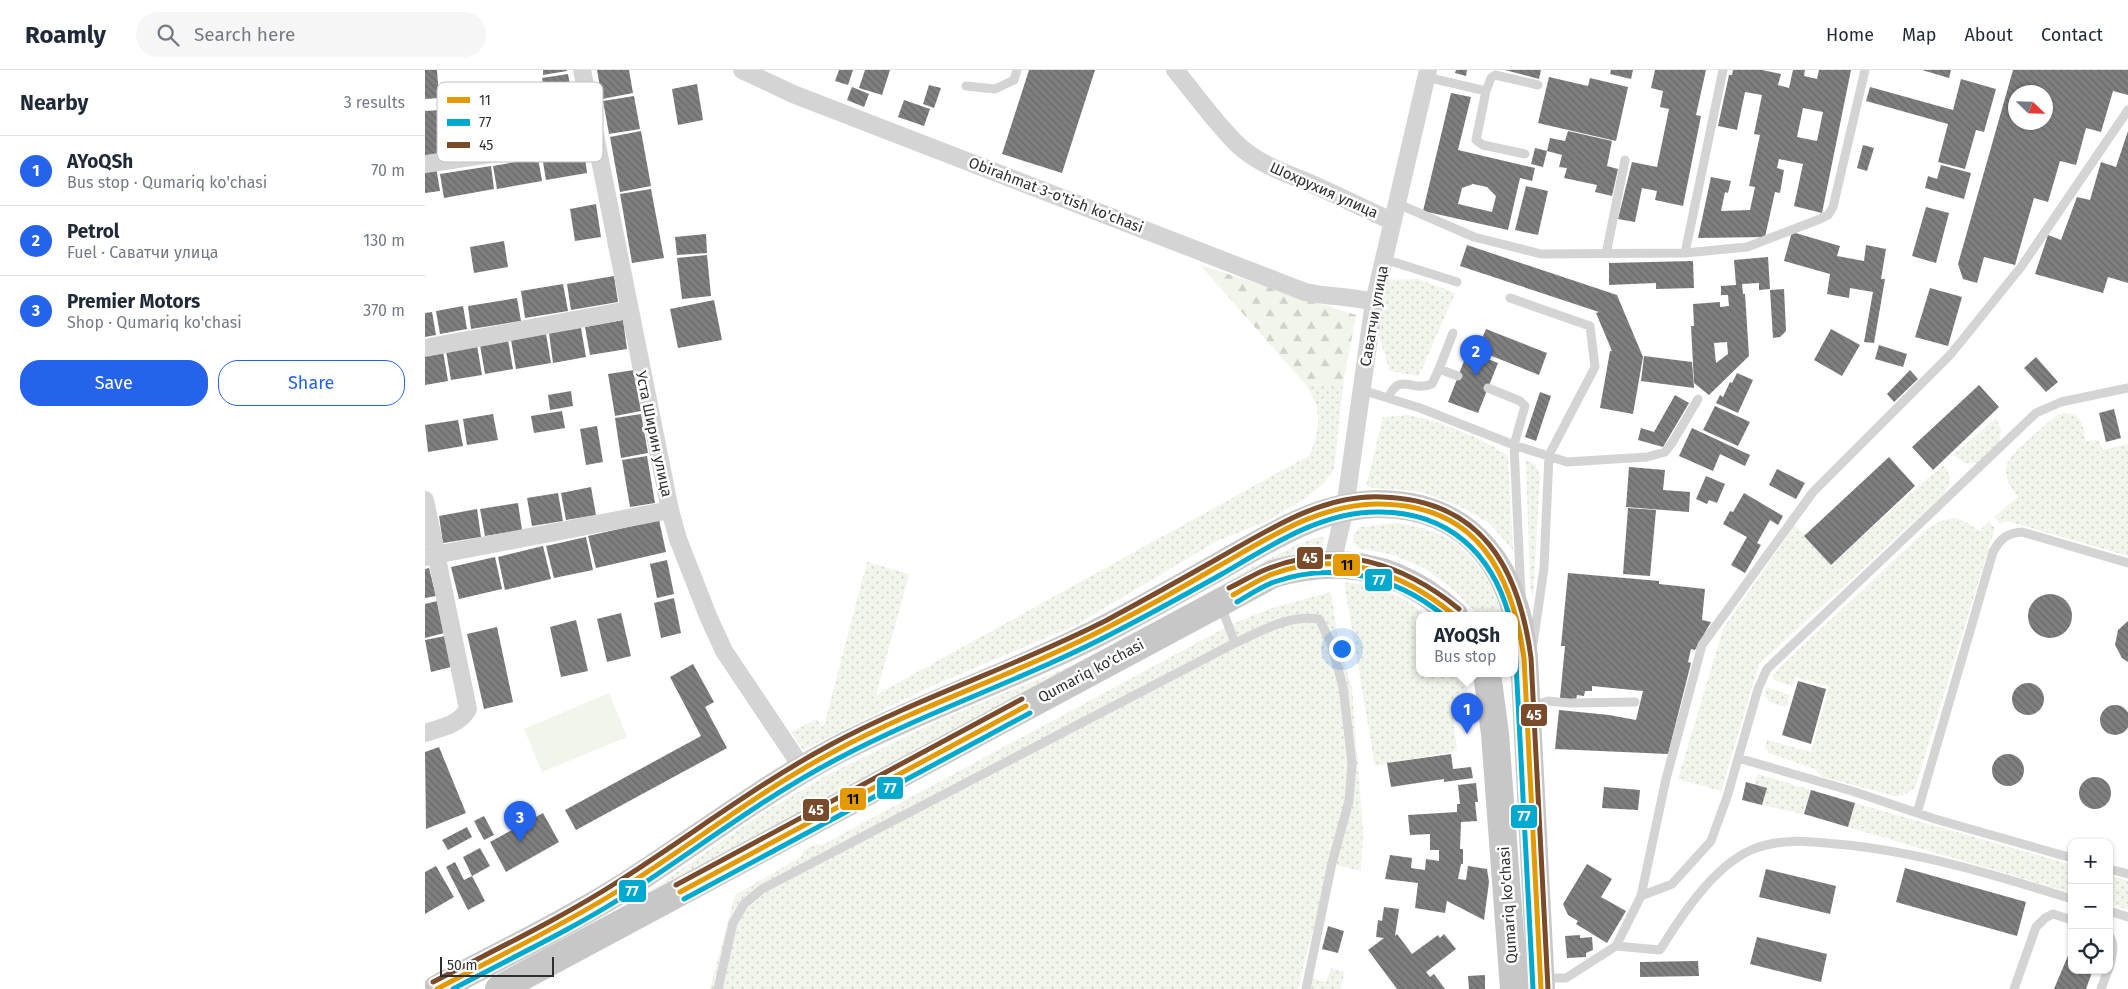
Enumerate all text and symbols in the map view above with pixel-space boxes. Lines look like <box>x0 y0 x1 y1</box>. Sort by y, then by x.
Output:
search box <box>136 12 486 57</box>
text: Roamly <box>25 21 106 49</box>
icon: search <box>154 21 182 49</box>
text: Search here <box>194 23 295 46</box>
text: Home <box>1826 24 1874 46</box>
text: Map <box>1902 24 1936 46</box>
text: About <box>1964 24 2013 46</box>
text: Contact <box>2041 24 2103 46</box>
legend <box>437 82 603 162</box>
north arrow <box>2008 85 2053 130</box>
text: Nearby <box>20 90 88 116</box>
text: 11 <box>479 92 491 109</box>
text: 3 results <box>344 93 405 112</box>
text: 77 <box>479 114 491 131</box>
text: 45 <box>479 137 493 154</box>
text: AYoQSh <box>67 150 133 173</box>
street label: Obirahmat 3-o'tish ko'chasi <box>966 153 1146 237</box>
street label: Шохрухия улица <box>1267 158 1381 222</box>
text: 1 <box>32 161 40 180</box>
text: 70 m <box>371 161 405 180</box>
text: Bus stop · Qumariq ko'chasi <box>67 173 267 192</box>
text: Petrol <box>67 220 119 243</box>
text: 2 <box>32 231 40 250</box>
text: 130 m <box>363 231 405 250</box>
text: Fuel · Саватчи улица <box>67 243 219 262</box>
street label: Саватчи улица <box>1356 264 1392 368</box>
text: Premier Motors <box>67 290 200 313</box>
text: 3 <box>32 301 40 320</box>
text: 370 m <box>363 301 405 320</box>
text: Shop · Qumariq ko'chasi <box>67 313 242 332</box>
pin: 2 <box>1460 335 1492 376</box>
button: Save <box>20 360 208 406</box>
button: Share <box>218 360 405 406</box>
street label: Уста Ширин улица <box>632 369 676 499</box>
line badge: 45 <box>1296 546 1324 570</box>
text: 45 <box>1302 550 1318 567</box>
line badge: 11 <box>1332 553 1361 577</box>
text: 11 <box>1341 557 1353 574</box>
line badge: 77 <box>1364 568 1393 592</box>
text: 77 <box>1372 572 1386 589</box>
popup <box>1416 612 1518 677</box>
text: AYoQSh <box>1434 624 1500 647</box>
street label: Qumariq ko'chasi <box>1035 635 1147 707</box>
your location <box>1329 636 1355 662</box>
text: Bus stop <box>1434 647 1497 666</box>
pin: 1 <box>1451 693 1483 734</box>
line badge: 45 <box>1520 703 1548 727</box>
text: 45 <box>1526 707 1542 724</box>
line badge: 77 <box>876 776 904 800</box>
text: 77 <box>883 780 897 797</box>
line badge: 11 <box>839 787 867 811</box>
text: 11 <box>847 791 859 808</box>
line badge: 45 <box>802 798 830 822</box>
pin: 3 <box>504 801 536 842</box>
text: 45 <box>808 802 824 819</box>
line badge: 77 <box>1510 804 1538 829</box>
text: 77 <box>1517 808 1531 825</box>
map controls <box>2068 839 2113 974</box>
button: + <box>2068 839 2113 884</box>
street label: Qumariq ko'chasi <box>1495 846 1521 964</box>
line badge: 77 <box>618 879 647 903</box>
text: 77 <box>625 883 639 900</box>
button: − <box>2068 884 2113 929</box>
button: locate <box>2068 929 2113 974</box>
scale bar <box>440 954 554 977</box>
text: 50 m <box>447 957 478 974</box>

